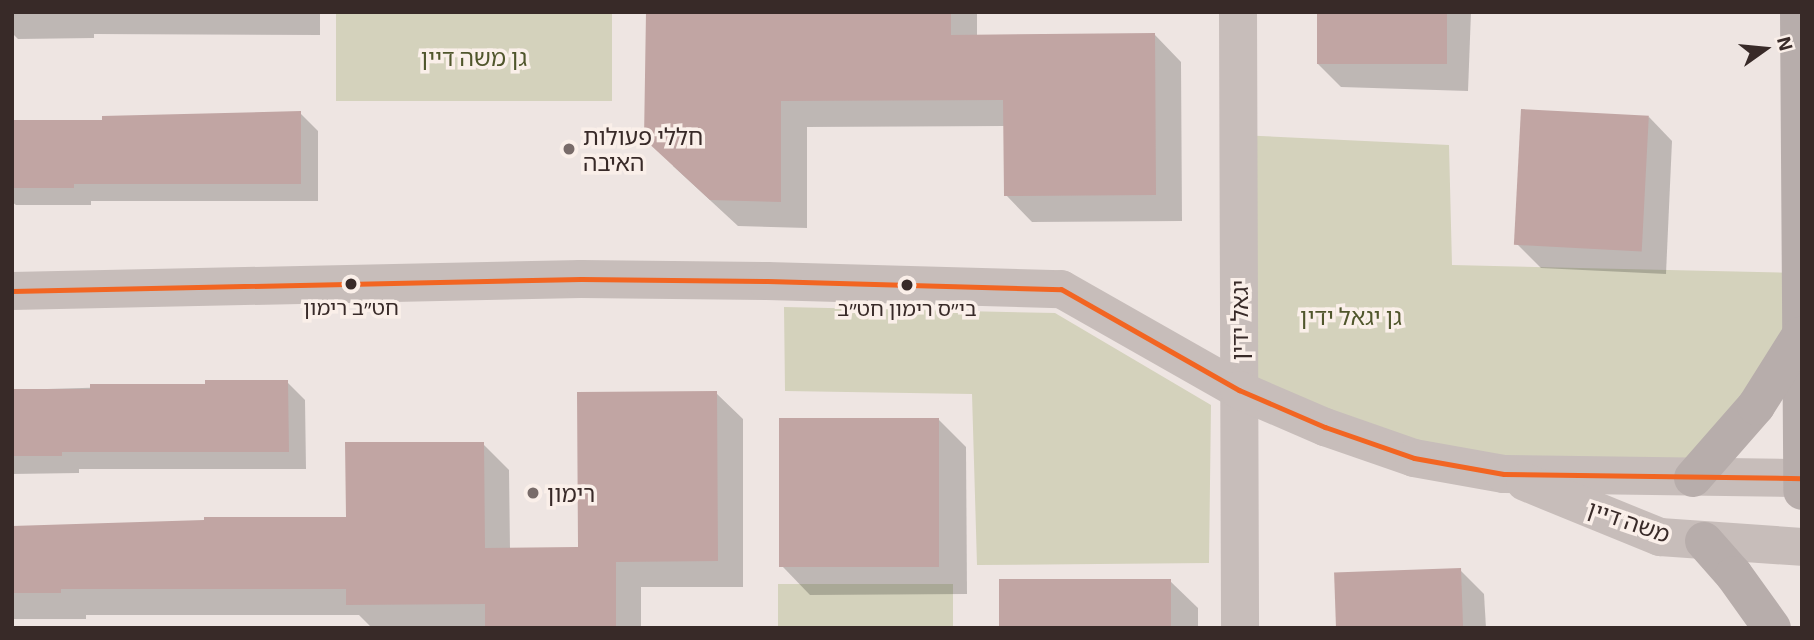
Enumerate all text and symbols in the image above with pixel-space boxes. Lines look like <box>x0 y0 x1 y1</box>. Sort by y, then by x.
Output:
north arrow <box>1730 14 1800 84</box>
text: N <box>1773 34 1799 53</box>
park label: גן משה דיין <box>421 43 527 71</box>
place label: חללי פעולות האיבה <box>583 122 703 176</box>
marker: חללי פעולות האיבה <box>561 141 577 157</box>
marker: חט״ב רימון <box>344 277 358 291</box>
marker: בי״ס רימון חט״ב <box>900 278 914 292</box>
street label: יגאל ידין <box>1225 280 1253 360</box>
place label: חט״ב רימון <box>303 294 399 320</box>
place label: בי״ס רימון חט״ב <box>837 295 977 321</box>
park label: גן יגאל ידין <box>1300 302 1402 330</box>
place label: רימון <box>547 479 595 507</box>
marker: רימון <box>525 485 541 501</box>
street label: משה דיין <box>1584 494 1674 548</box>

